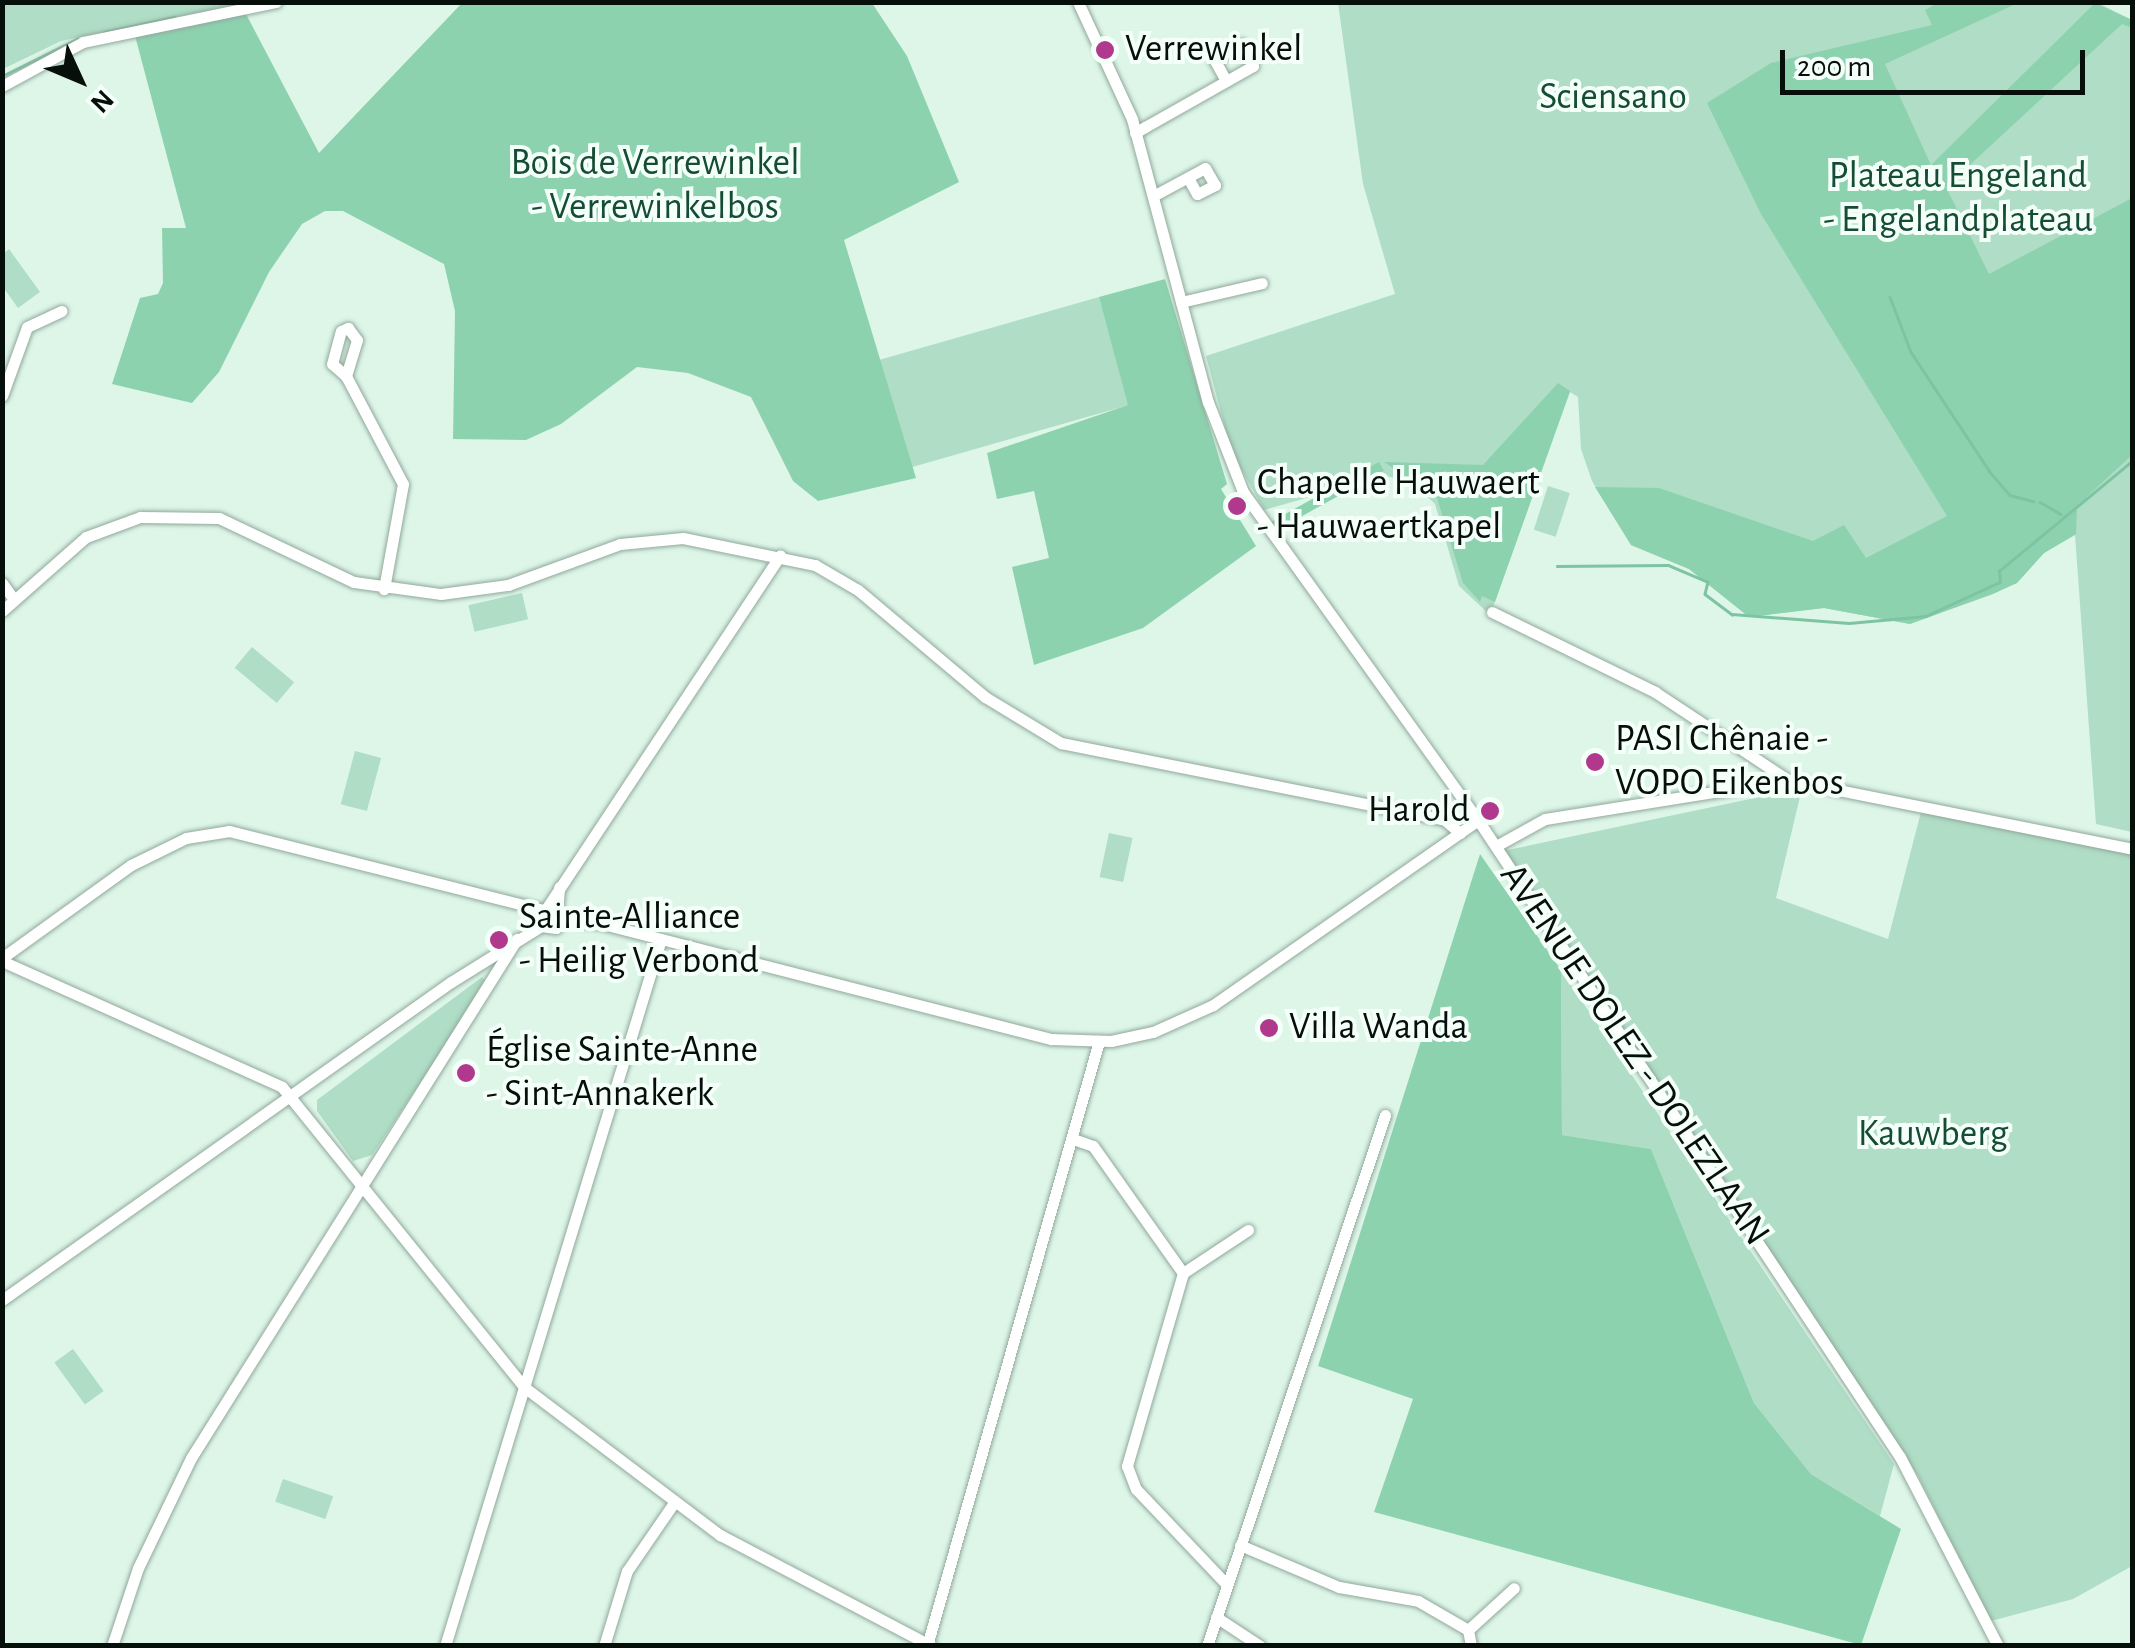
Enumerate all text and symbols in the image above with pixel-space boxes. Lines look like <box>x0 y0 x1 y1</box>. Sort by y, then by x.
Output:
place label: Verrewinkel <box>1125 27 1302 73</box>
north arrow <box>30 30 130 130</box>
scale bar <box>1785 30 2090 92</box>
marker: Verrewinkel <box>1094 39 1116 61</box>
text: 200 m <box>1797 52 1871 82</box>
park label: Sciensano <box>1539 75 1687 121</box>
text: N <box>85 84 118 118</box>
park label: Bois de Verrewinkel - Verrewinkelbos <box>510 141 800 230</box>
park label: Plateau Engeland - Engelandplateau <box>1823 154 2093 243</box>
place label: Chapelle Hauwaert - Hauwaertkapel <box>1257 461 1540 550</box>
marker: Chapelle Hauwaert - Hauwaertkapel <box>1226 495 1248 517</box>
place label: PASI Chênaie - VOPO Eikenbos <box>1615 717 1844 806</box>
marker: PASI Chênaie - VOPO Eikenbos <box>1584 751 1606 773</box>
place label: Harold <box>1368 788 1470 834</box>
marker: Harold <box>1479 800 1501 822</box>
street label: AVENUE DOLEZ - DOLEZLAAN <box>1489 855 1779 1255</box>
place label: Sainte-Alliance - Heilig Verbond <box>519 895 759 984</box>
marker: Sainte-Alliance - Heilig Verbond <box>488 929 510 951</box>
place label: Villa Wanda <box>1289 1005 1468 1051</box>
marker: Villa Wanda <box>1258 1017 1280 1039</box>
place label: Église Sainte-Anne - Sint-Annakerk <box>486 1028 758 1118</box>
marker: Église Sainte-Anne - Sint-Annakerk <box>455 1062 477 1084</box>
park label: Kauwberg <box>1858 1112 2008 1158</box>

